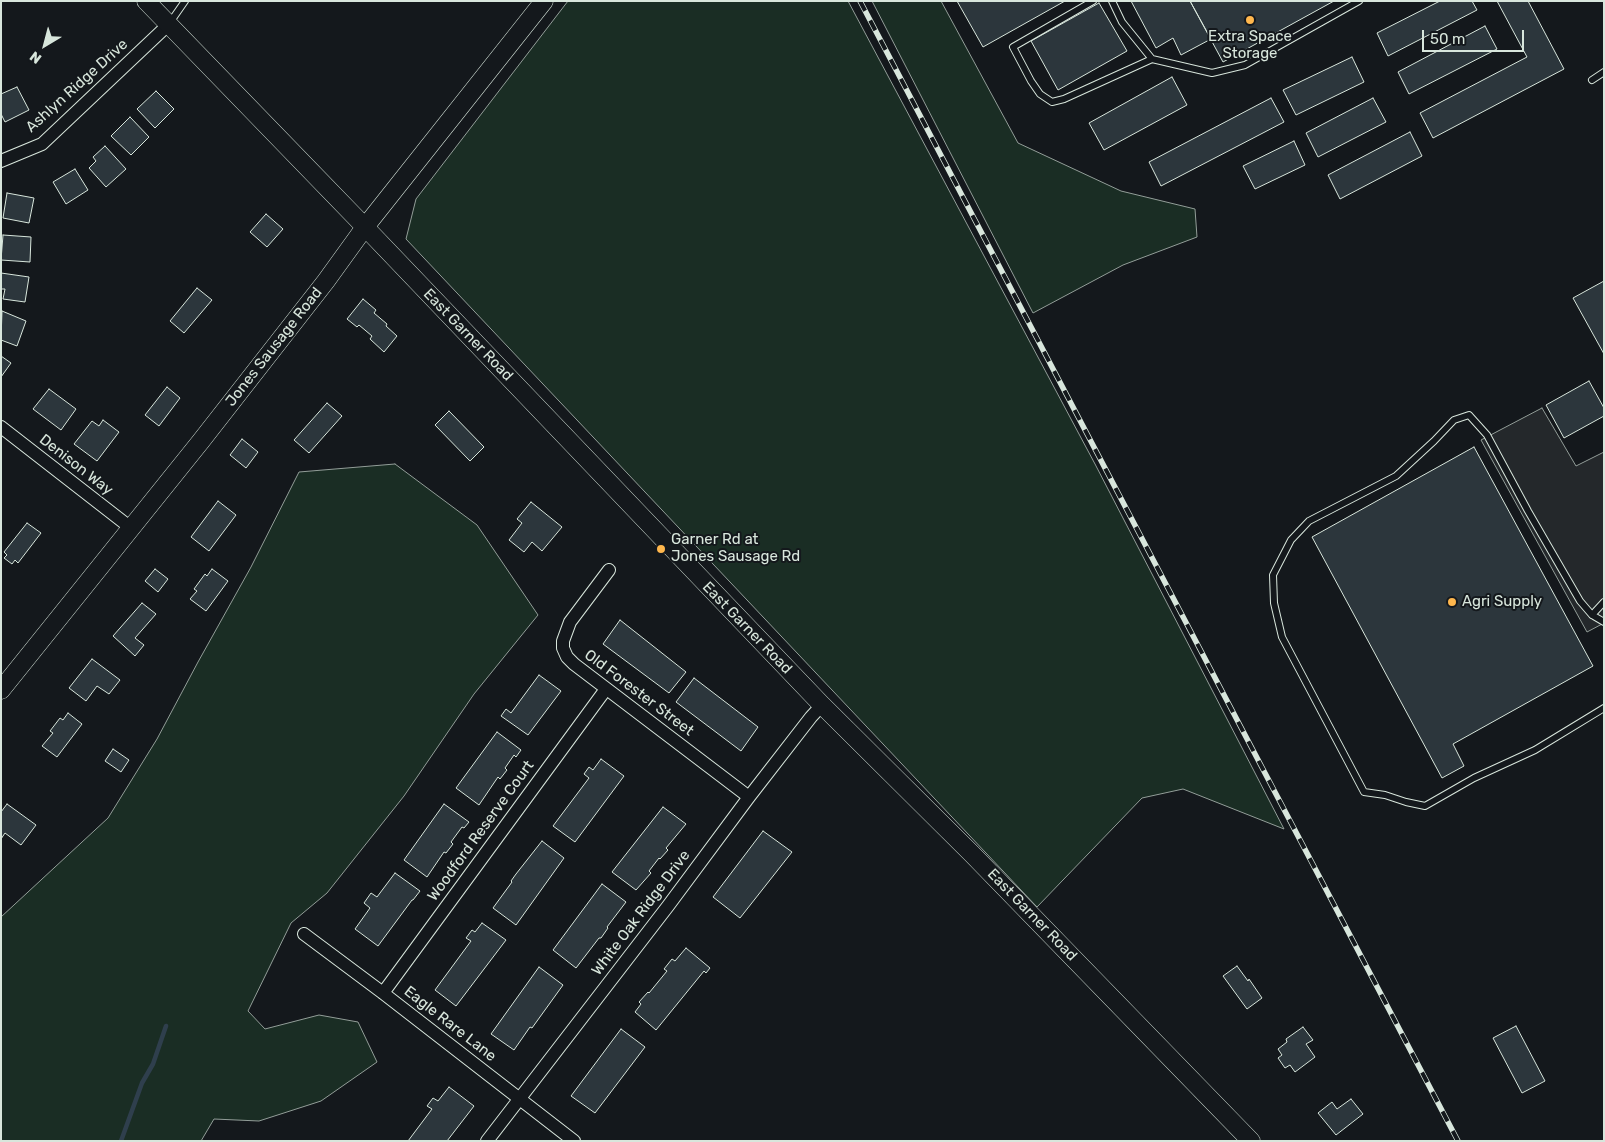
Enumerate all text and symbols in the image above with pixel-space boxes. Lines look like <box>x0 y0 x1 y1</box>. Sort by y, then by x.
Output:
marker: Extra Space Storage <box>1244 14 1256 26</box>
north arrow <box>20 20 70 70</box>
scale bar <box>1425 20 1528 52</box>
place label: Extra Space Storage <box>1208 28 1292 63</box>
text: 50 m <box>1430 30 1465 48</box>
street label: Ashlyn Ridge Drive <box>22 35 132 137</box>
text: N <box>27 48 45 67</box>
street label: Jones Sausage Road <box>222 284 326 410</box>
street label: East Garner Road <box>419 285 517 385</box>
street label: Denison Way <box>36 431 116 499</box>
place label: Garner Rd at Jones Sausage Rd <box>671 531 800 566</box>
marker: Garner Rd at Jones Sausage Rd <box>655 543 667 555</box>
street label: East Garner Road <box>698 578 796 678</box>
place label: Agri Supply <box>1462 593 1542 611</box>
marker: Agri Supply <box>1446 596 1458 608</box>
street label: Old Forester Street <box>581 646 697 740</box>
street label: Woodford Reserve Court <box>424 757 538 905</box>
street label: White Oak Ridge Drive <box>588 847 694 979</box>
street label: East Garner Road <box>983 865 1081 965</box>
street label: Eagle Rare Lane <box>400 982 500 1066</box>

